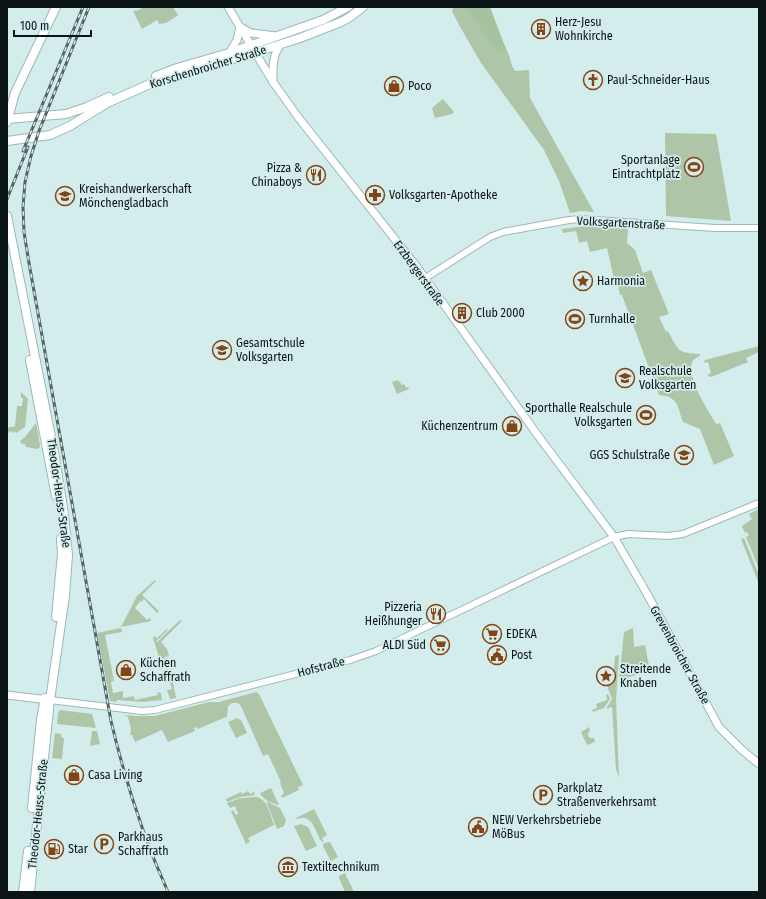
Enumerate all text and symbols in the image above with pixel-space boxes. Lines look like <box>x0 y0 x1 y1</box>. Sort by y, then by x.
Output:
scale bar <box>14 12 91 38</box>
place label: Herz-Jesu Wohnkirche <box>555 15 613 43</box>
building icon: Herz-Jesu Wohnkirche <box>530 18 552 40</box>
text: 100 m <box>20 19 49 33</box>
street label: Korschenbroicher Straße <box>148 43 268 91</box>
church icon: Paul-Schneider-Haus <box>582 69 604 91</box>
place label: Paul-Schneider-Haus <box>607 73 710 87</box>
shop icon: Poco <box>383 75 405 97</box>
place label: Poco <box>408 79 431 93</box>
place label: Sportanlage Eintrachtplatz <box>612 153 680 181</box>
sports icon: Sportanlage Eintrachtplatz <box>683 156 705 178</box>
place label: Pizza & Chinaboys <box>251 161 302 189</box>
restaurant icon: Pizza & Chinaboys <box>305 164 327 186</box>
place label: Kreishandwerkerschaft Mönchengladbach <box>79 182 192 210</box>
pharmacy icon: Volksgarten-Apotheke <box>364 184 386 206</box>
school or university icon: Kreishandwerkerschaft Mönchengladbach <box>54 185 76 207</box>
place label: Volksgarten-Apotheke <box>389 188 497 202</box>
street label: Volksgartenstraße <box>576 214 666 232</box>
street label: Erzbergerstraße <box>391 238 447 308</box>
place icon: Harmonia <box>572 270 594 292</box>
place label: Harmonia <box>597 274 645 288</box>
building icon: Club 2000 <box>451 302 473 324</box>
place label: Club 2000 <box>476 306 525 320</box>
sports icon: Turnhalle <box>564 308 586 330</box>
place label: Turnhalle <box>589 312 635 326</box>
place label: Gesamtschule Volksgarten <box>236 336 305 364</box>
school or university icon: Gesamtschule Volksgarten <box>211 339 233 361</box>
place label: Realschule Volksgarten <box>639 364 696 392</box>
school or university icon: Realschule Volksgarten <box>614 367 636 389</box>
place label: Sporthalle Realschule Volksgarten <box>525 401 632 429</box>
sports icon: Sporthalle Realschule Volksgarten <box>635 404 657 426</box>
shop icon: Küchenzentrum <box>501 415 523 437</box>
place label: Küchenzentrum <box>421 419 498 433</box>
street label: Theodor-Heuss-Straße <box>44 437 74 549</box>
school or university icon: GGS Schulstraße <box>673 444 695 466</box>
place label: GGS Schulstraße <box>590 448 670 462</box>
place label: Pizzeria Heißhunger <box>365 600 423 628</box>
restaurant icon: Pizzeria Heißhunger <box>425 603 447 625</box>
street label: Grevenbroicher Straße <box>647 603 713 707</box>
supermarket icon: EDEKA <box>481 623 503 645</box>
place label: EDEKA <box>506 627 538 641</box>
supermarket icon: ALDI Süd <box>429 634 451 656</box>
place label: ALDI Süd <box>383 638 426 652</box>
public building icon: Post <box>486 644 508 666</box>
place label: Post <box>511 648 532 662</box>
street label: Hofstraße <box>296 654 346 680</box>
place label: Küchen Schaffrath <box>140 656 191 684</box>
shop icon: Küchen Schaffrath <box>115 659 137 681</box>
place label: Streitende Knaben <box>620 662 671 690</box>
place icon: Streitende Knaben <box>595 665 617 687</box>
street label: Theodor-Heuss-Straße <box>25 758 51 870</box>
shop icon: Casa Living <box>63 764 85 786</box>
place label: Casa Living <box>88 768 143 782</box>
place label: Parkplatz Straßenverkehrsamt <box>557 781 656 809</box>
parking icon: Parkplatz Straßenverkehrsamt <box>532 784 554 806</box>
place label: NEW Verkehrsbetriebe MöBus <box>492 813 601 841</box>
public building icon: NEW Verkehrsbetriebe MöBus <box>467 816 489 838</box>
place label: Parkhaus Schaffrath <box>118 830 169 858</box>
parking icon: Parkhaus Schaffrath <box>93 833 115 855</box>
fuel station icon: Star <box>43 838 65 860</box>
place label: Star <box>68 842 89 856</box>
museum icon: Textiltechnikum <box>277 856 299 878</box>
place label: Textiltechnikum <box>302 860 380 874</box>

